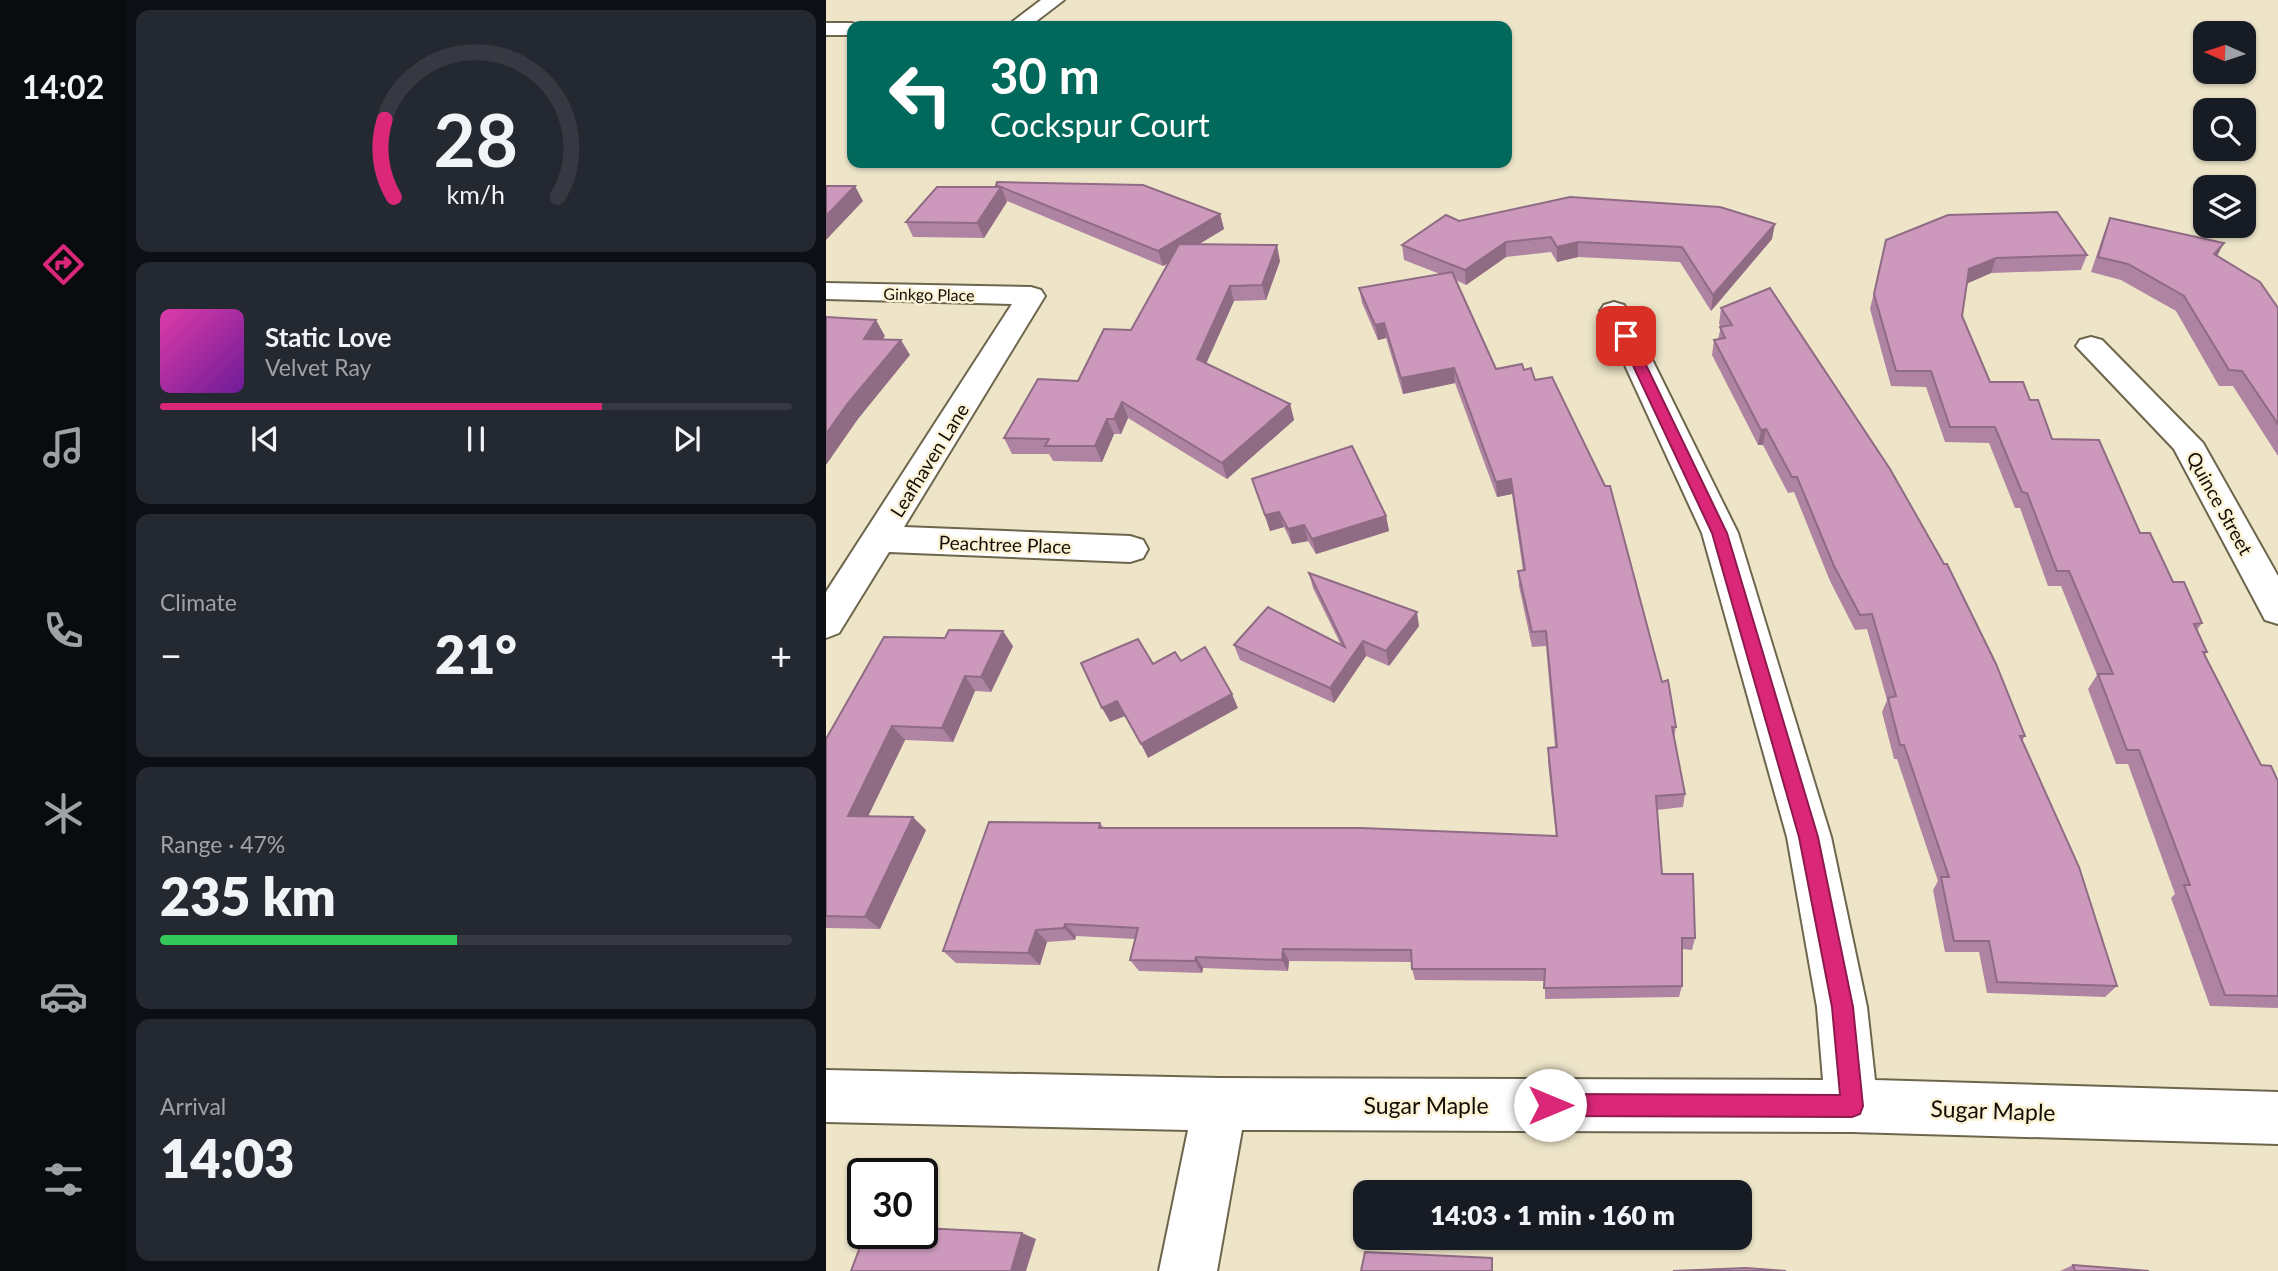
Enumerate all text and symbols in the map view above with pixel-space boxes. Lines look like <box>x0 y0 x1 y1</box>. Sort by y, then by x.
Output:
north arrow <box>2193 21 2256 84</box>
map controls <box>2193 21 2256 238</box>
text: 30 m <box>990 46 1100 104</box>
icon: left <box>875 49 966 140</box>
text: 14:02 <box>22 67 104 106</box>
text: 28 <box>434 95 518 183</box>
button: search <box>2193 98 2256 161</box>
text: Cockspur Court <box>990 105 1210 144</box>
button: layers <box>2193 175 2256 238</box>
text: km/h <box>447 179 505 209</box>
icon: directions <box>39 240 88 289</box>
street label: Ginkgo Place <box>883 284 975 304</box>
pin <box>1596 306 1656 366</box>
icon: arrive <box>1607 317 1645 355</box>
text: Static Love <box>265 321 392 353</box>
text: Velvet Ray <box>265 353 371 381</box>
street label: Leafhaven Lane <box>885 399 973 521</box>
icon: previous <box>246 420 284 458</box>
icon: pause <box>457 420 495 458</box>
icon: next <box>668 420 706 458</box>
icon: music <box>39 423 88 472</box>
street label: Quince Street <box>2182 447 2258 559</box>
street label: Peachtree Place <box>938 530 1072 558</box>
text: Climate <box>160 588 237 616</box>
icon: phone <box>39 606 88 655</box>
text: 21° <box>435 623 517 685</box>
text: − <box>160 632 182 678</box>
text: + <box>770 632 792 678</box>
icon: climate <box>39 789 88 838</box>
text: Range · 47% <box>160 830 285 858</box>
text: 235 km <box>160 865 336 927</box>
icon: car <box>39 972 88 1021</box>
position arrow <box>1513 1068 1587 1142</box>
street label: Sugar Maple <box>1363 1091 1489 1119</box>
text: Arrival <box>160 1092 226 1120</box>
street label: Sugar Maple <box>1930 1094 2056 1126</box>
text: 14:03 <box>160 1127 294 1189</box>
icon: filters <box>39 1155 88 1204</box>
speed limit sign: 30 <box>847 1158 938 1249</box>
text: 14:03 · 1 min · 160 m <box>1430 1199 1675 1231</box>

